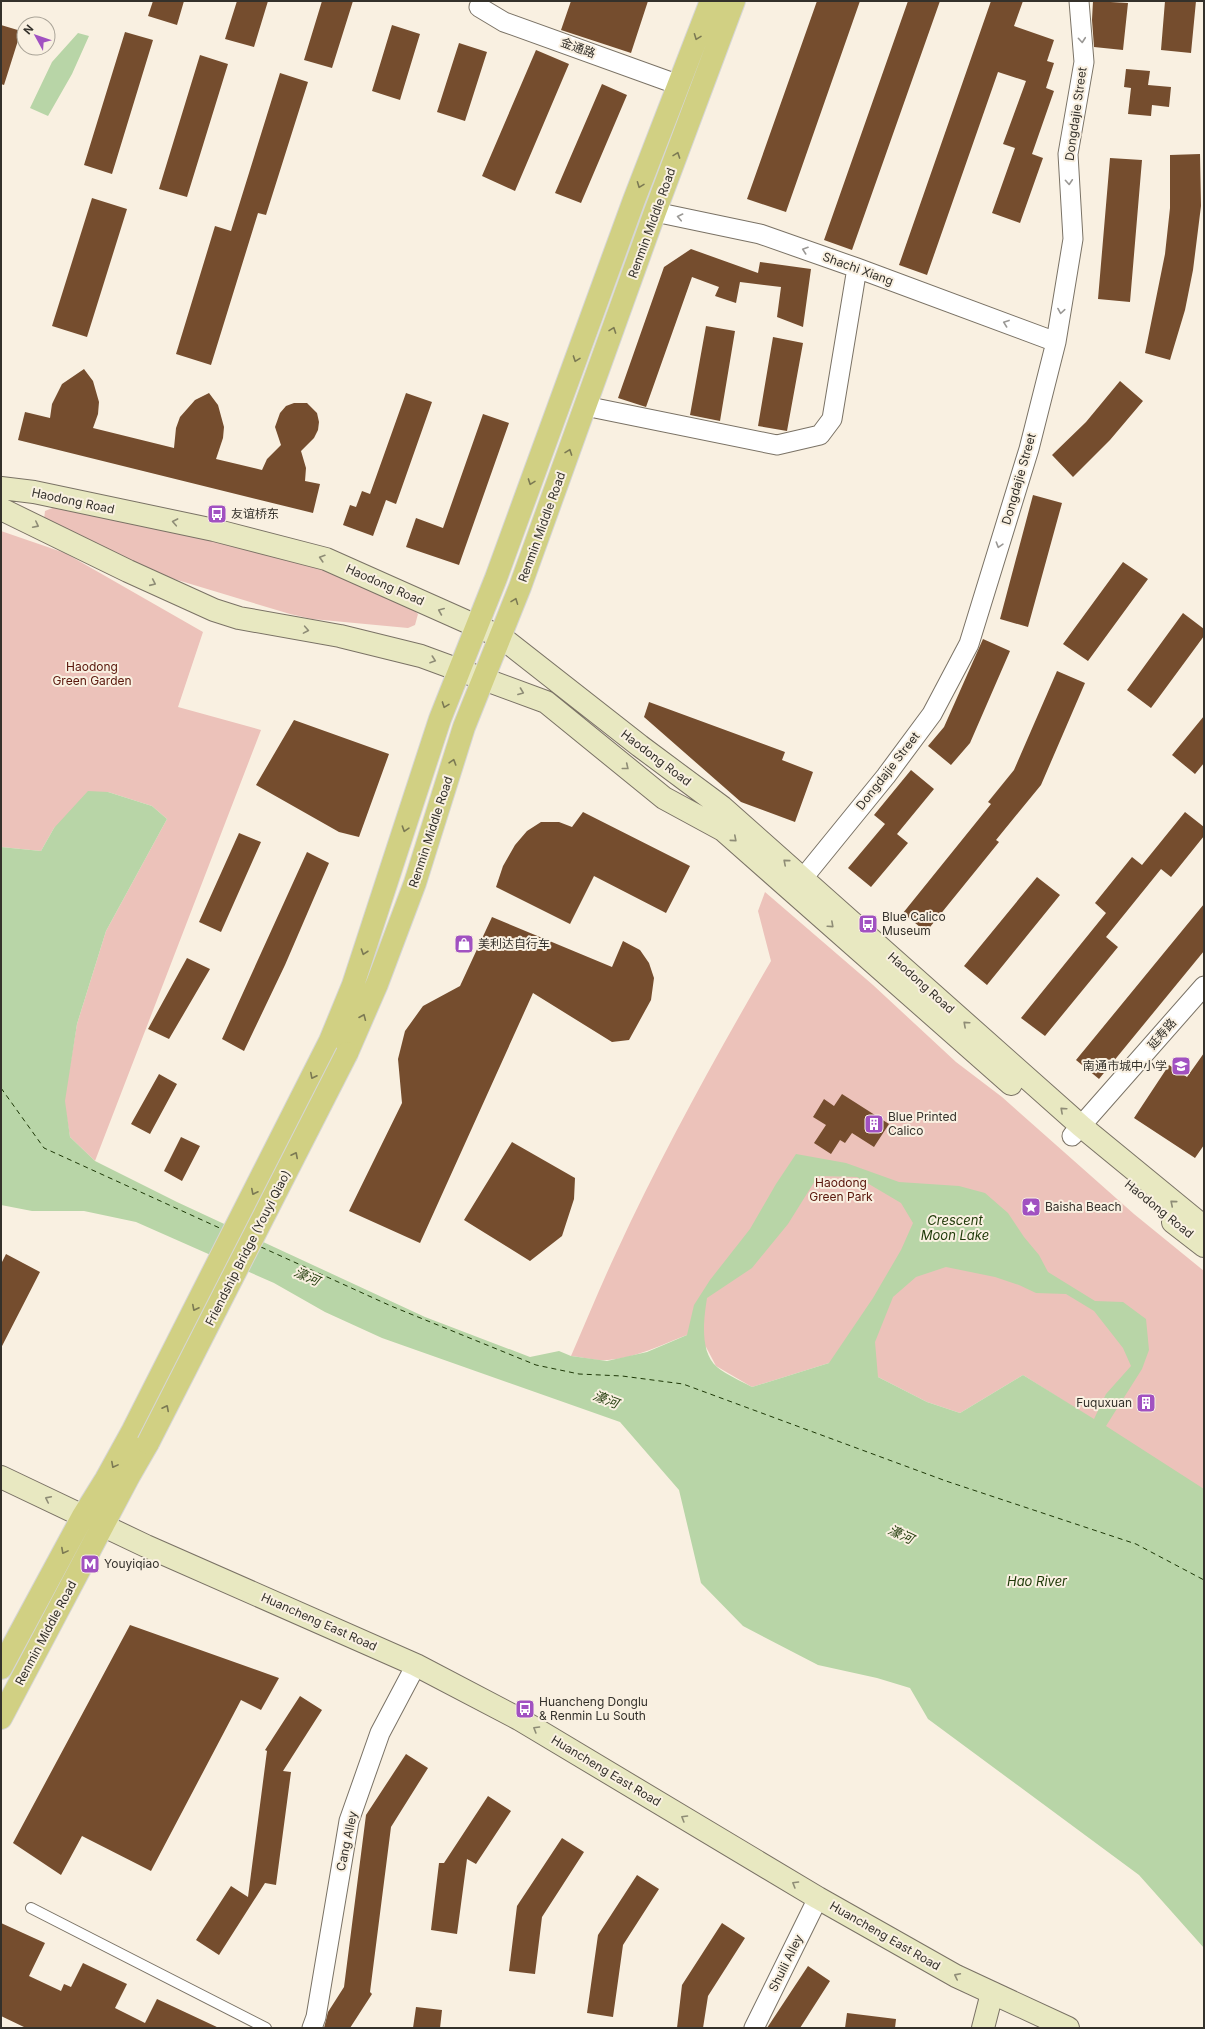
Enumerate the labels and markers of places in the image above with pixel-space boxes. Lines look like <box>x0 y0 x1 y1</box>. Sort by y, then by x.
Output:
bus stop icon: 友谊桥东 <box>206 503 228 525</box>
place label: 友谊桥东 <box>231 506 279 521</box>
place label: Blue Calico Museum <box>882 909 946 938</box>
bus stop icon: Blue Calico Museum <box>857 913 879 935</box>
shop icon: 美利达自行车 <box>453 933 475 955</box>
place label: 美利达自行车 <box>478 936 550 951</box>
school or university icon: 南通市城中小学 <box>1170 1055 1192 1077</box>
place label: 南通市城中小学 <box>1083 1058 1167 1073</box>
place label: Blue Printed Calico <box>888 1109 957 1138</box>
building icon: Blue Printed Calico <box>863 1113 885 1135</box>
place icon: Baisha Beach <box>1020 1196 1042 1218</box>
place label: Baisha Beach <box>1045 1199 1122 1214</box>
building icon: Fuquxuan <box>1135 1392 1157 1414</box>
place label: Fuquxuan <box>1076 1395 1132 1410</box>
metro station icon: Youyiqiao <box>79 1553 101 1575</box>
place label: Youyiqiao <box>104 1556 159 1571</box>
place label: Huancheng Donglu & Renmin Lu South <box>539 1694 648 1723</box>
bus stop icon: Huancheng Donglu & Renmin Lu South <box>514 1698 536 1720</box>

